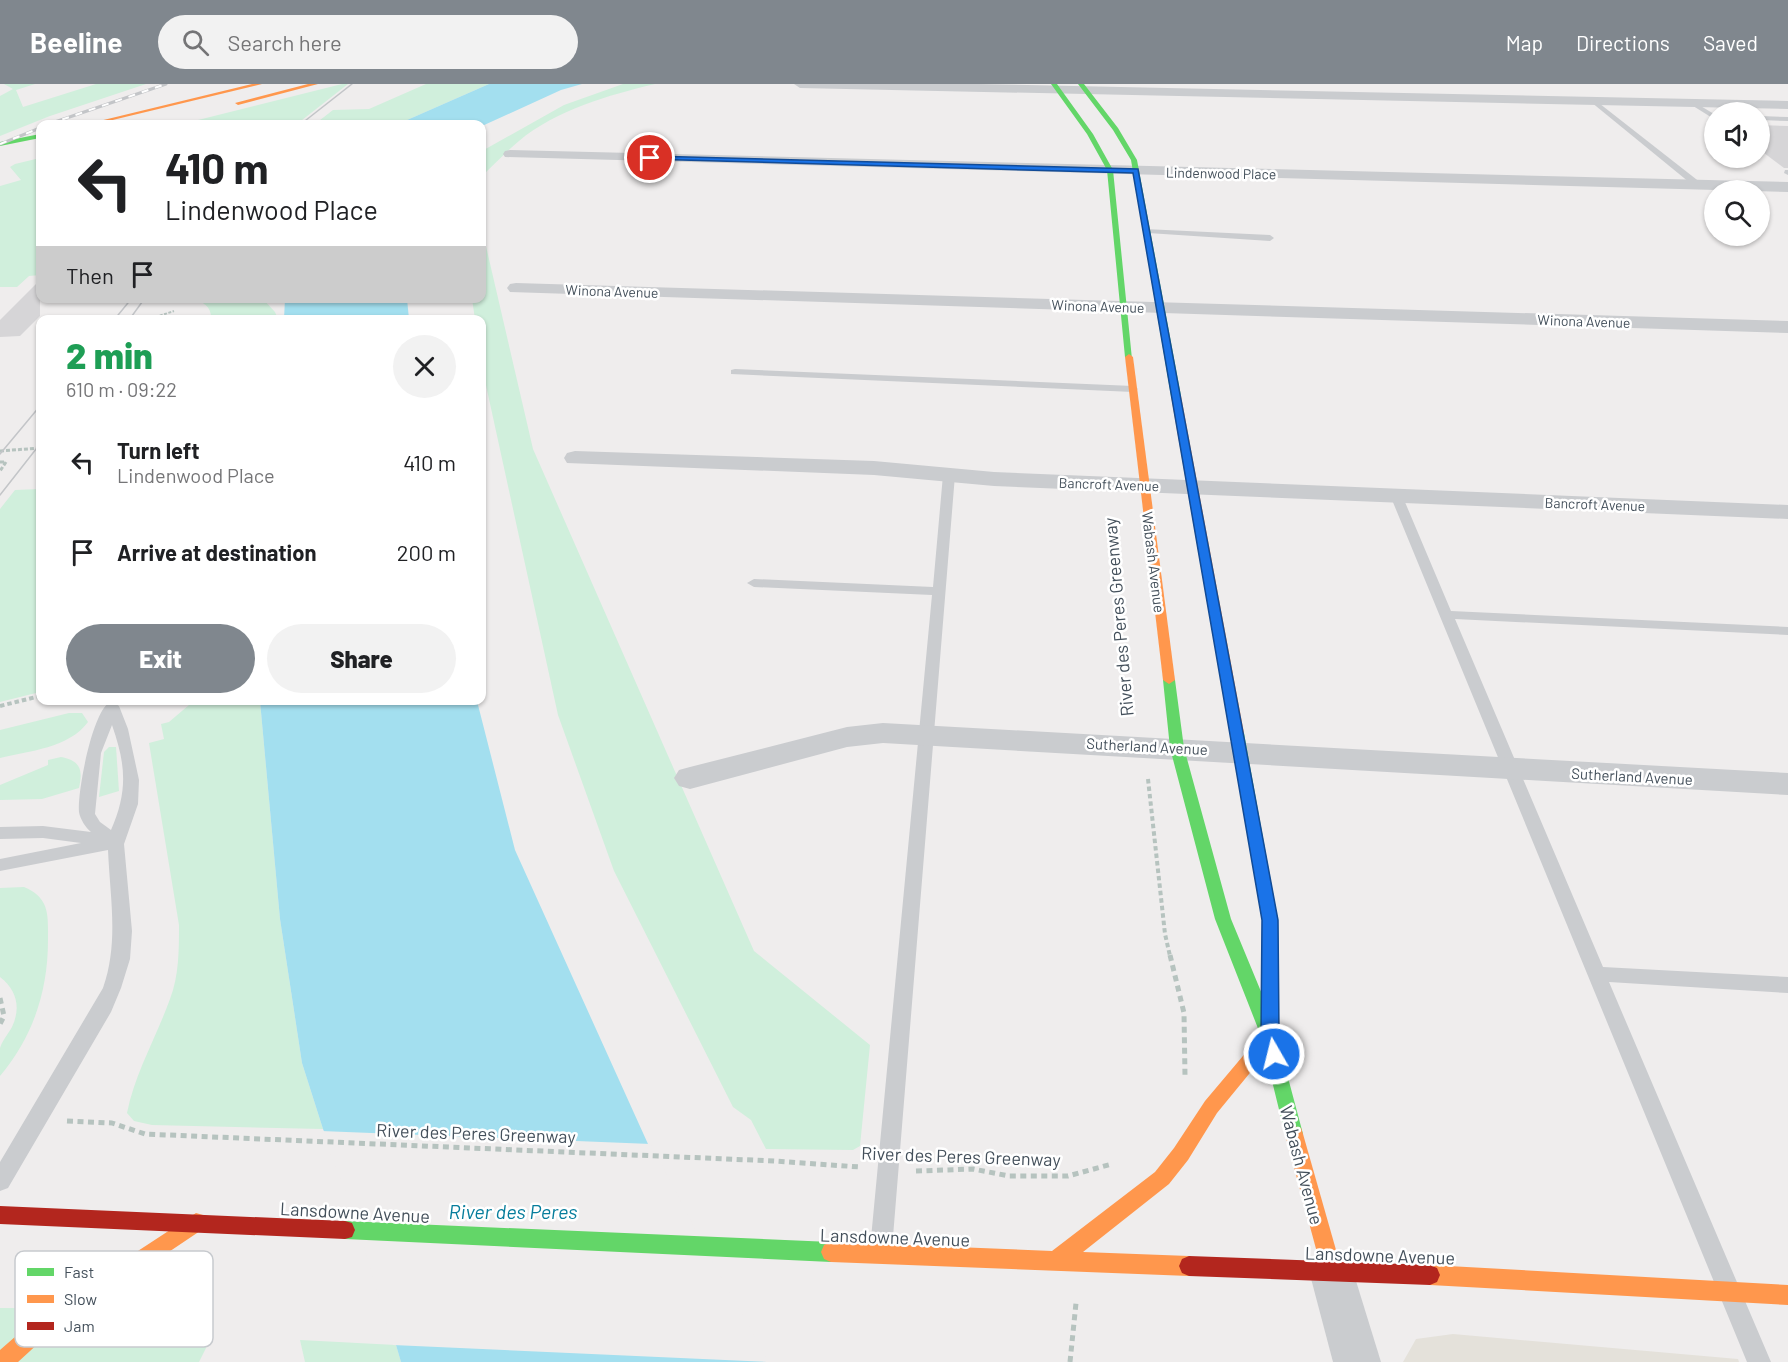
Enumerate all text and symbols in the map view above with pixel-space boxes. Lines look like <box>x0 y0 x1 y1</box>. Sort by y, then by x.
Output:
search box <box>158 15 578 69</box>
text: Beeline <box>30 25 122 59</box>
icon: search <box>179 26 212 59</box>
text: Search here <box>227 29 342 55</box>
text: Map <box>1506 30 1543 55</box>
text: Directions <box>1576 30 1670 55</box>
text: Saved <box>1703 30 1758 55</box>
map controls <box>1704 102 1770 246</box>
button: sound <box>1704 102 1770 168</box>
pin <box>624 132 675 183</box>
icon: arrive <box>633 141 666 174</box>
text: 410 m <box>165 142 269 192</box>
icon: left <box>66 144 144 222</box>
street label: Lindenwood Place <box>1166 164 1276 182</box>
button: search <box>1704 180 1770 246</box>
text: Lindenwood Place <box>165 193 378 225</box>
icon: arrive <box>126 258 159 291</box>
text: Then <box>66 262 114 288</box>
street label: Winona Avenue <box>565 281 659 301</box>
street label: Winona Avenue <box>1051 296 1145 316</box>
street label: Winona Avenue <box>1537 311 1631 331</box>
text: 2 min <box>66 333 153 376</box>
button: close <box>393 335 456 398</box>
text: 610 m · 09:22 <box>66 377 177 401</box>
text: Turn left <box>117 437 200 463</box>
icon: left <box>66 446 99 479</box>
text: 410 m <box>403 449 456 475</box>
text: Lindenwood Place <box>117 463 275 487</box>
street label: Bancroft Avenue <box>1058 474 1160 494</box>
street label: Bancroft Avenue <box>1544 494 1646 514</box>
street label: Wabash Avenue <box>1139 510 1169 614</box>
street label: River des Peres Greenway <box>1098 517 1138 717</box>
icon: arrive <box>66 536 99 569</box>
text: Arrive at destination <box>117 539 316 565</box>
text: 200 m <box>397 539 456 565</box>
button: Exit <box>66 624 255 693</box>
button: Share <box>267 624 456 693</box>
street label: Sutherland Avenue <box>1086 734 1208 758</box>
street label: Sutherland Avenue <box>1571 764 1693 788</box>
position arrow <box>1242 1022 1306 1086</box>
street label: Wabash Avenue <box>1276 1103 1328 1227</box>
street label: River des Peres Greenway <box>376 1119 576 1147</box>
street label: River des Peres Greenway <box>861 1142 1061 1170</box>
street label: Lansdowne Avenue <box>280 1197 430 1227</box>
water label: River des Peres <box>449 1199 577 1223</box>
street label: Lansdowne Avenue <box>820 1223 970 1251</box>
street label: Lansdowne Avenue <box>1305 1241 1455 1269</box>
legend <box>15 1251 213 1347</box>
text: Fast <box>64 1262 94 1281</box>
text: Slow <box>64 1289 97 1308</box>
text: Jam <box>64 1316 95 1335</box>

